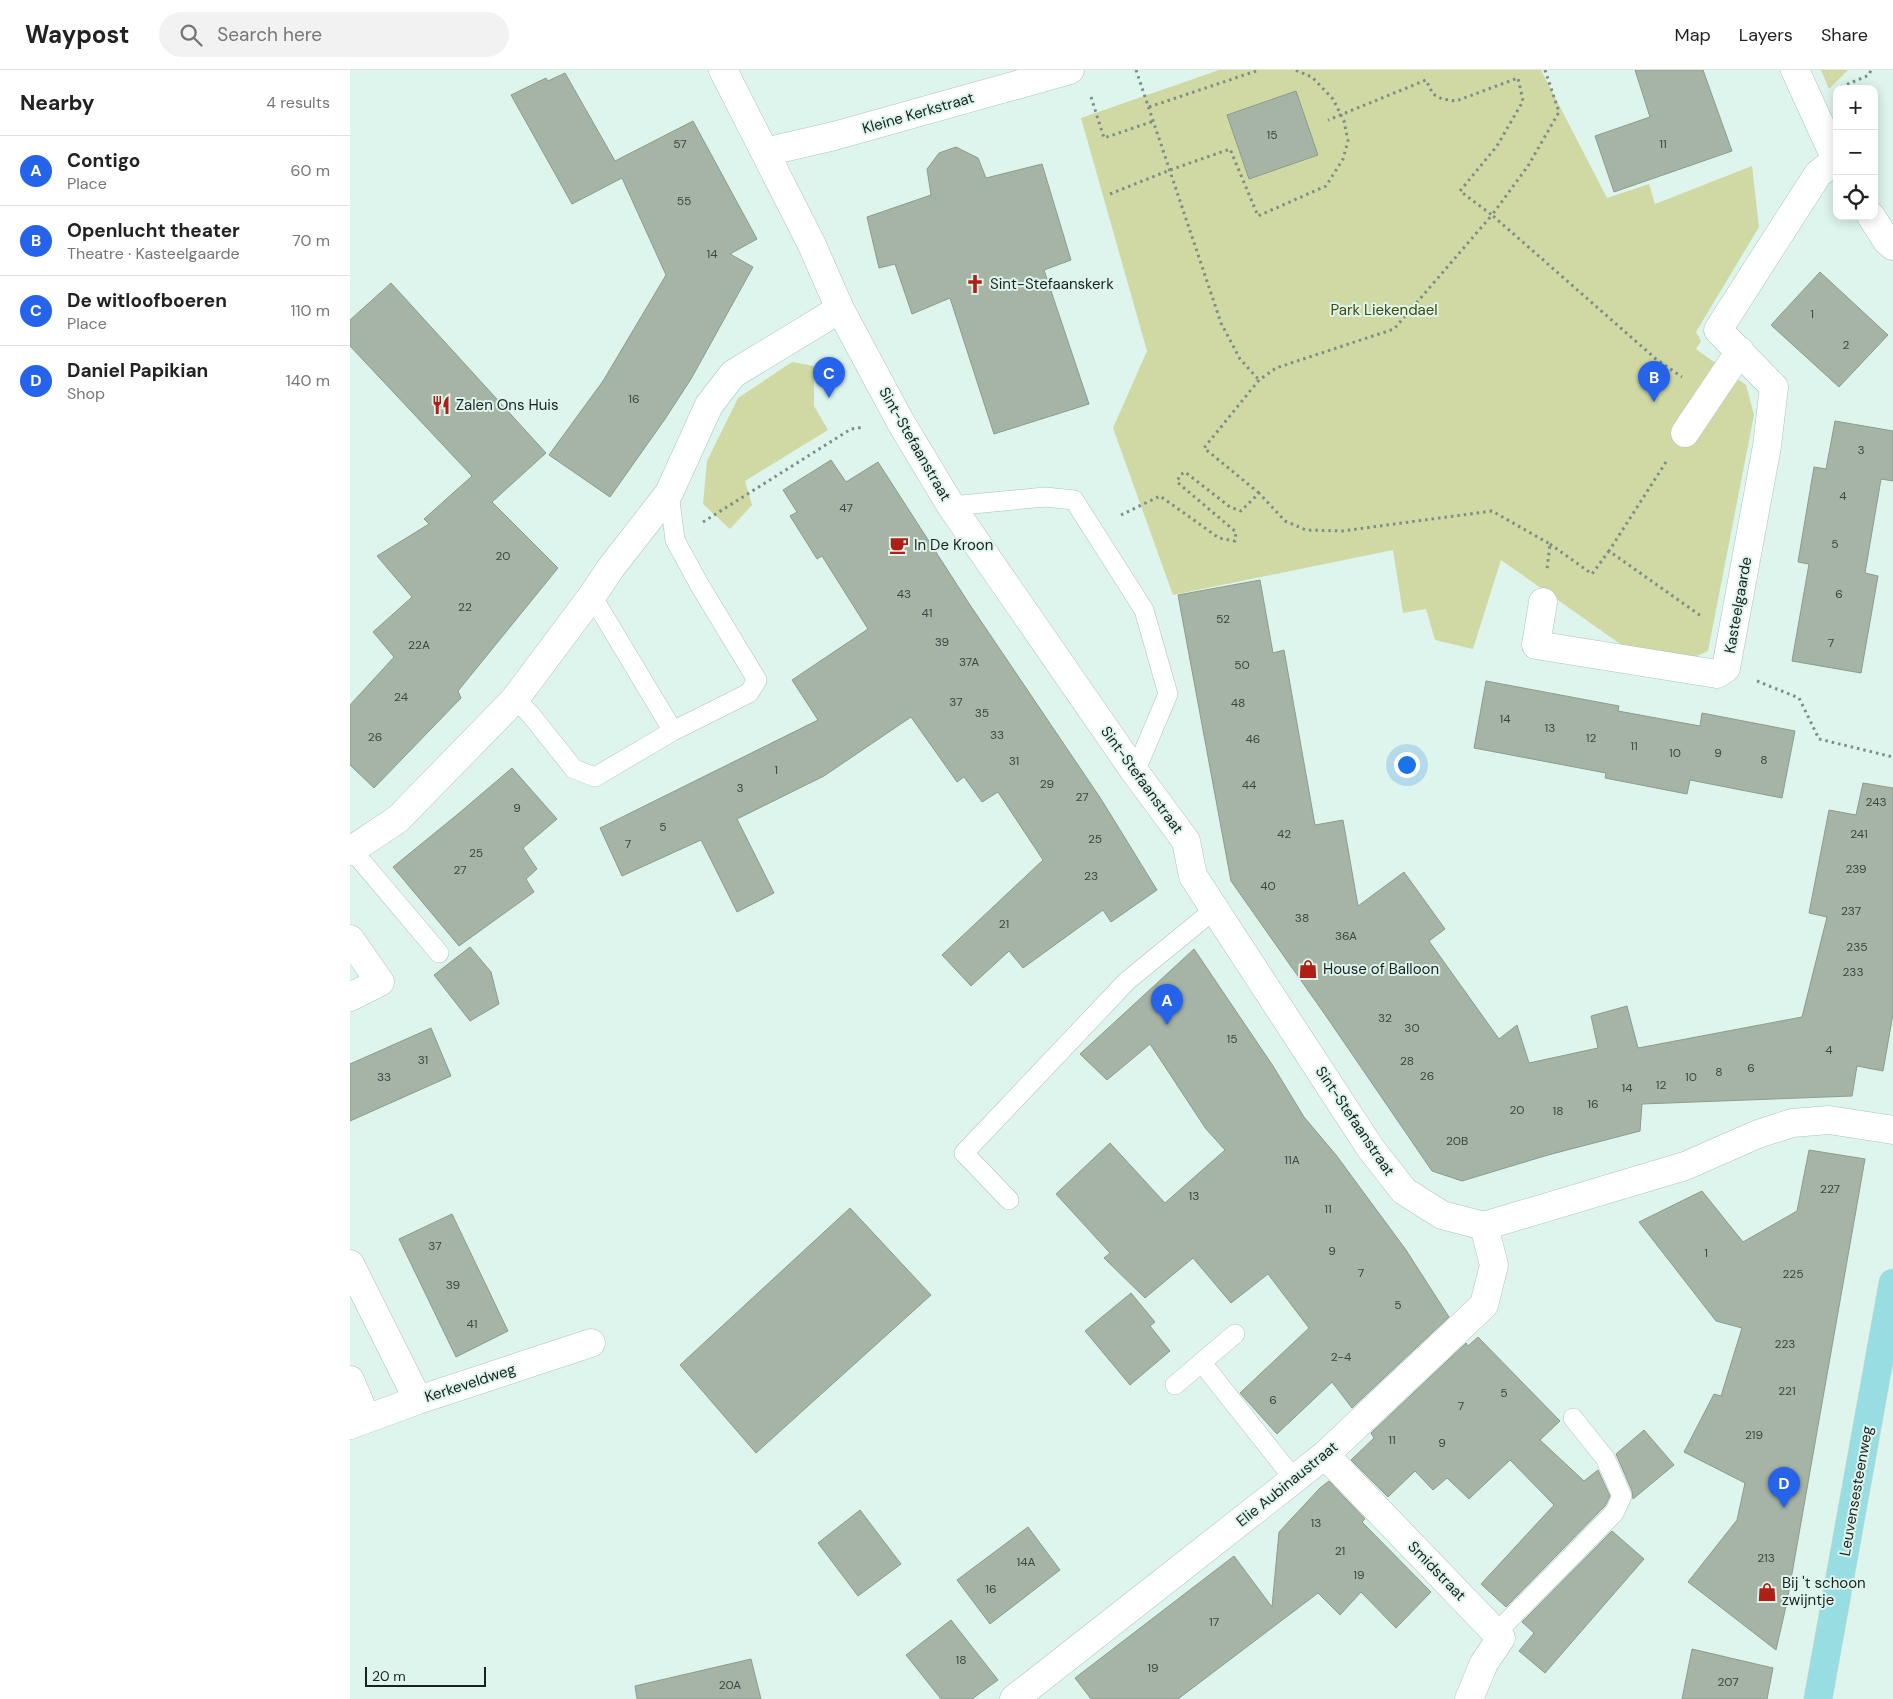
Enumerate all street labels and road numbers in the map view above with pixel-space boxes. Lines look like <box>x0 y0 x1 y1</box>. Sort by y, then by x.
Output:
street label: Kleine Kerkstraat <box>860 87 976 139</box>
street label: Sint-Stefaanstraat <box>874 384 956 505</box>
street label: Kasteelgaarde <box>1720 555 1756 655</box>
street label: Sint-Stefaanstraat <box>1096 722 1188 838</box>
street label: Sint-Stefaanstraat <box>1311 1062 1399 1180</box>
street label: Kerkeveldweg <box>422 1359 518 1407</box>
street label: Leuvensesteenweg <box>1835 1424 1877 1558</box>
street label: Elie Aubinaustraat <box>1232 1437 1342 1531</box>
street label: Smidstraat <box>1404 1537 1471 1605</box>

